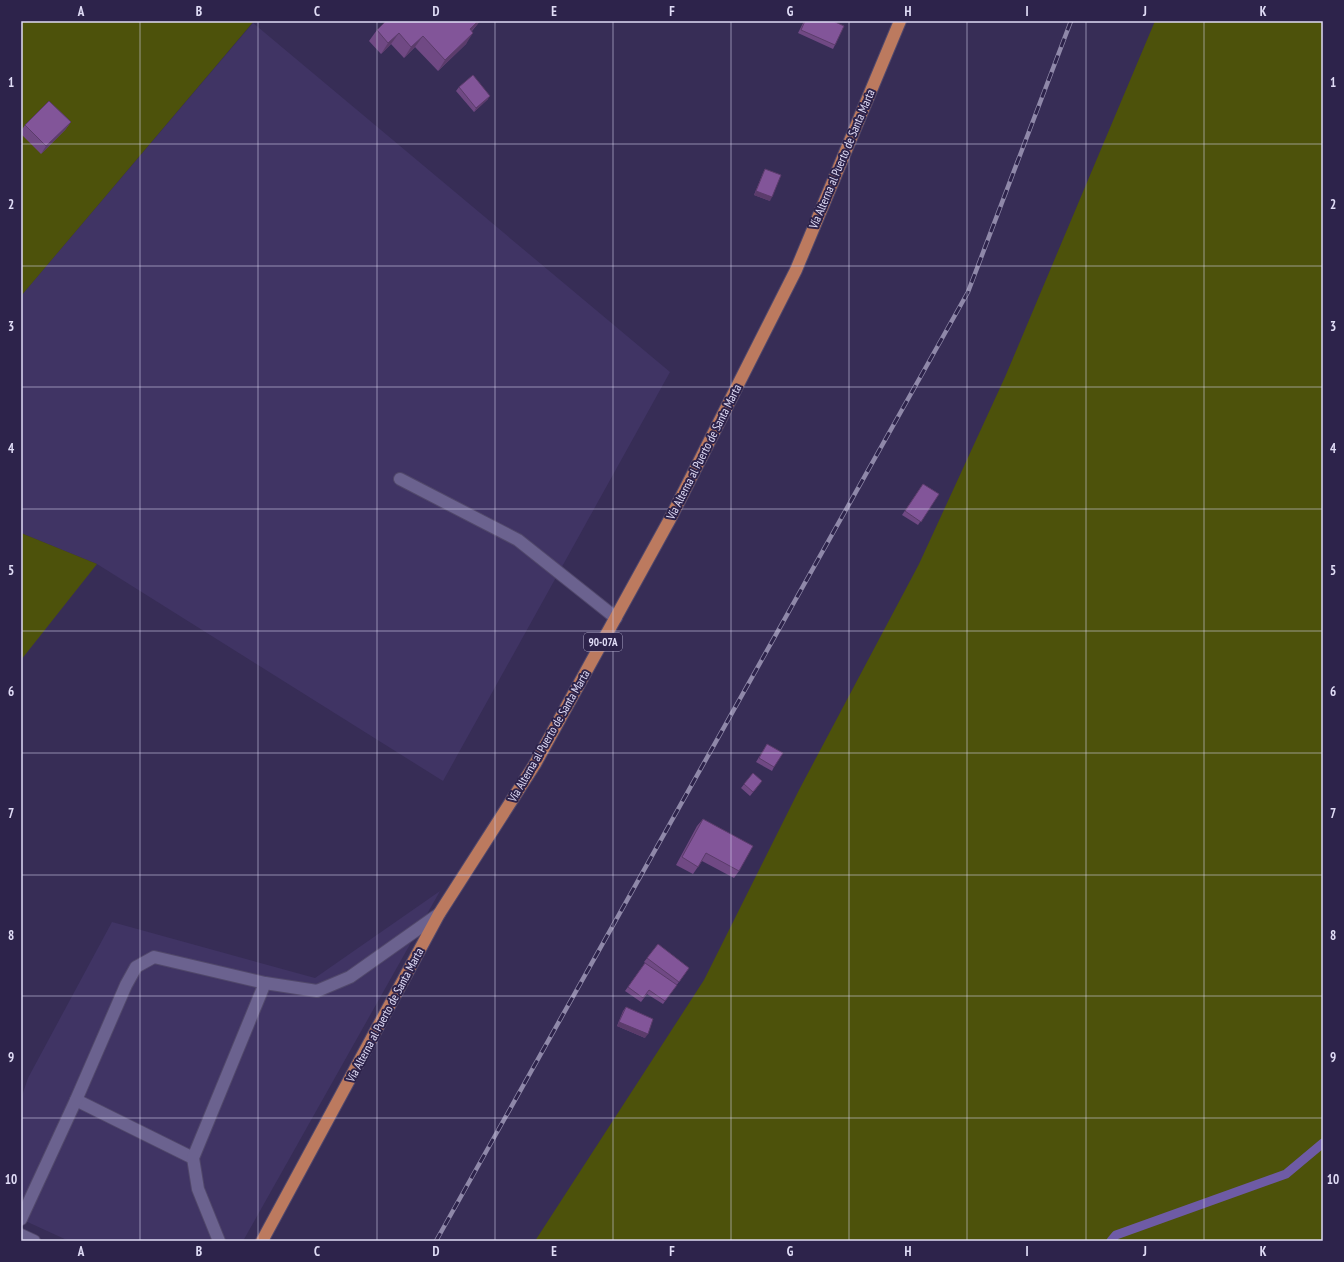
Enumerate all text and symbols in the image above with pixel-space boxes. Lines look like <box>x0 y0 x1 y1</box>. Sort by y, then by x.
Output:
text: A <box>77 3 85 20</box>
text: B <box>196 3 202 20</box>
text: C <box>314 3 320 20</box>
text: D <box>433 3 440 20</box>
text: E <box>551 3 557 20</box>
text: F <box>669 3 675 20</box>
text: G <box>787 3 794 20</box>
text: H <box>905 3 912 20</box>
text: I <box>1025 3 1029 20</box>
text: J <box>1142 3 1147 20</box>
text: K <box>1260 3 1267 20</box>
text: 1 <box>8 74 14 91</box>
text: 1 <box>1330 74 1336 91</box>
street label: Vía Alterna al Puerto de Santa Marta <box>805 87 878 232</box>
text: 2 <box>8 196 14 213</box>
text: 2 <box>1330 196 1336 213</box>
text: 3 <box>8 318 14 335</box>
text: 3 <box>1330 318 1336 335</box>
street label: Vía Alterna al Puerto de Santa Marta <box>662 381 744 523</box>
text: 4 <box>8 440 15 457</box>
text: 4 <box>1330 440 1337 457</box>
text: 5 <box>8 562 14 579</box>
text: 5 <box>1330 562 1336 579</box>
road number: 90-07A <box>584 633 622 651</box>
street label: Vía Alterna al Puerto de Santa Marta <box>504 667 593 805</box>
text: 6 <box>8 683 14 700</box>
text: 6 <box>1330 683 1336 700</box>
text: 7 <box>8 805 14 822</box>
text: 7 <box>1330 805 1336 822</box>
text: 8 <box>8 927 14 944</box>
text: 8 <box>1330 927 1336 944</box>
street label: Vía Alterna al Puerto de Santa Marta <box>342 945 426 1085</box>
text: 9 <box>8 1049 14 1066</box>
text: 9 <box>1330 1049 1336 1066</box>
text: 10 <box>5 1171 17 1188</box>
text: 10 <box>1327 1171 1339 1188</box>
text: A <box>77 1243 85 1260</box>
text: B <box>196 1243 202 1260</box>
text: C <box>314 1243 320 1260</box>
text: D <box>433 1243 440 1260</box>
text: E <box>551 1243 557 1260</box>
text: F <box>669 1243 675 1260</box>
text: G <box>787 1243 794 1260</box>
text: H <box>905 1243 912 1260</box>
text: I <box>1025 1243 1029 1260</box>
text: J <box>1142 1243 1147 1260</box>
text: K <box>1260 1243 1267 1260</box>

